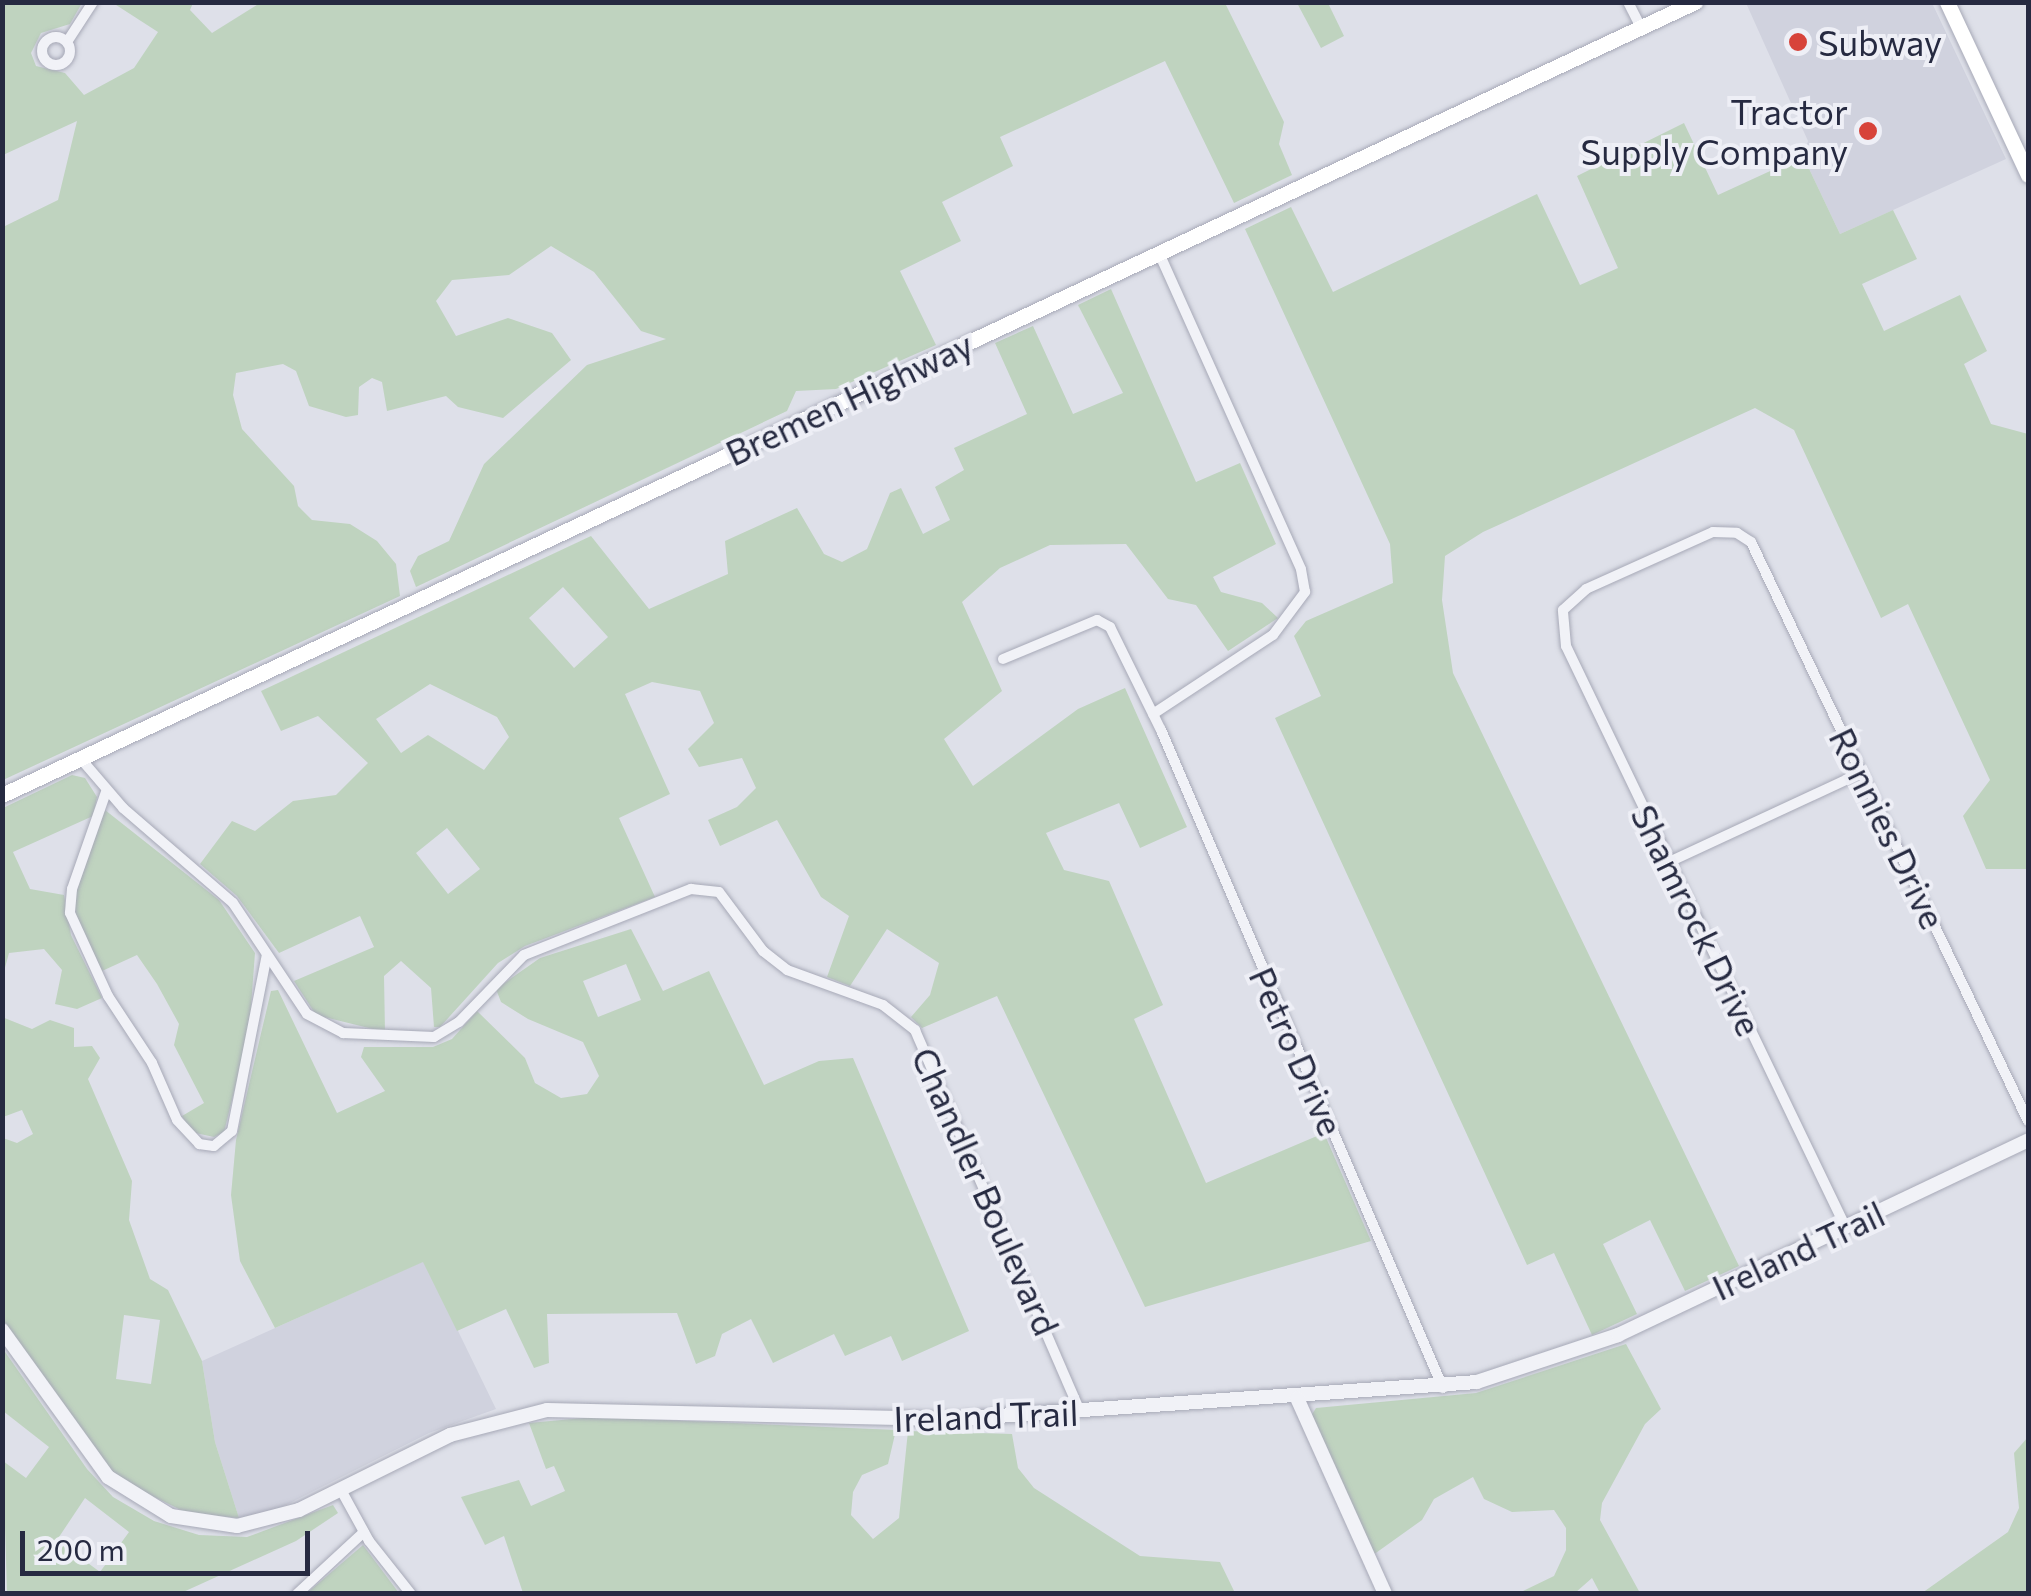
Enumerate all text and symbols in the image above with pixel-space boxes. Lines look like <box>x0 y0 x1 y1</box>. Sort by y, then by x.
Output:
place label: Subway <box>1818 21 1942 63</box>
marker: Subway <box>1787 31 1809 53</box>
place label: Tractor Supply Company <box>1581 90 1848 172</box>
marker: Tractor Supply Company <box>1857 120 1879 142</box>
street label: Bremen Highway <box>719 322 979 474</box>
street label: Ronnies Drive <box>1821 721 1955 935</box>
street label: Shamrock Drive <box>1623 798 1771 1042</box>
street label: Petro Drive <box>1241 960 1353 1142</box>
street label: Chandler Boulevard <box>904 1041 1068 1341</box>
street label: Ireland Trail <box>1705 1192 1891 1308</box>
street label: Ireland Trail <box>893 1391 1079 1439</box>
scale bar <box>25 1511 315 1573</box>
text: 200 m <box>37 1530 125 1567</box>

